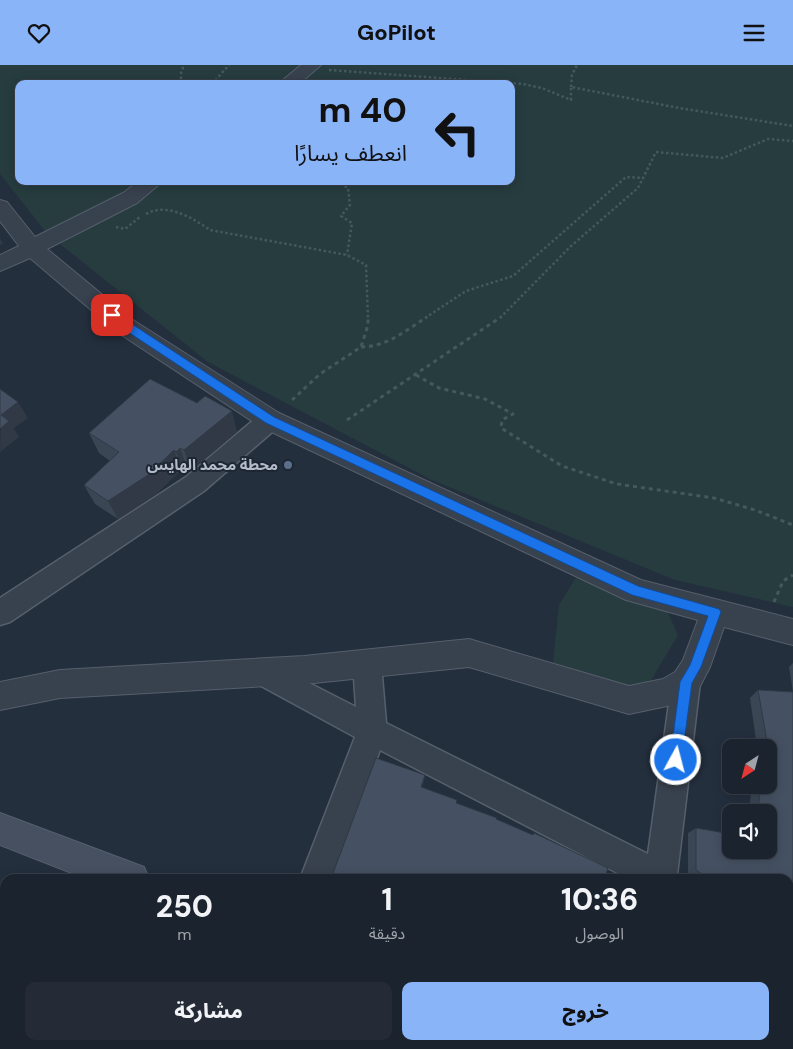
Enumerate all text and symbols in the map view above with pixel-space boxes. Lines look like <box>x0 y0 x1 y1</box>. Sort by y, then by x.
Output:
text: GoPilot <box>357 18 436 47</box>
icon: heart <box>25 19 53 47</box>
icon: menu <box>740 19 768 47</box>
text: 40 m <box>318 87 407 133</box>
icon: left <box>425 100 490 165</box>
text: انعطف يسارًا <box>294 139 407 168</box>
pin <box>91 294 133 336</box>
icon: arrive <box>98 301 126 329</box>
place label: محطة محمد الهايس <box>147 455 278 475</box>
marker: محطة محمد الهايس <box>282 459 294 471</box>
position arrow <box>649 733 701 785</box>
north arrow <box>722 739 778 794</box>
map controls <box>722 739 777 859</box>
button: sound <box>722 804 777 859</box>
text: 1 <box>381 880 393 919</box>
text: 10:36 <box>561 880 638 919</box>
text: 250 <box>156 887 213 926</box>
text: دقيقة <box>369 923 405 944</box>
text: الوصول <box>575 923 624 944</box>
text: m <box>177 924 192 945</box>
button: مشاركة <box>25 982 392 1040</box>
button: خروج <box>402 982 769 1040</box>

